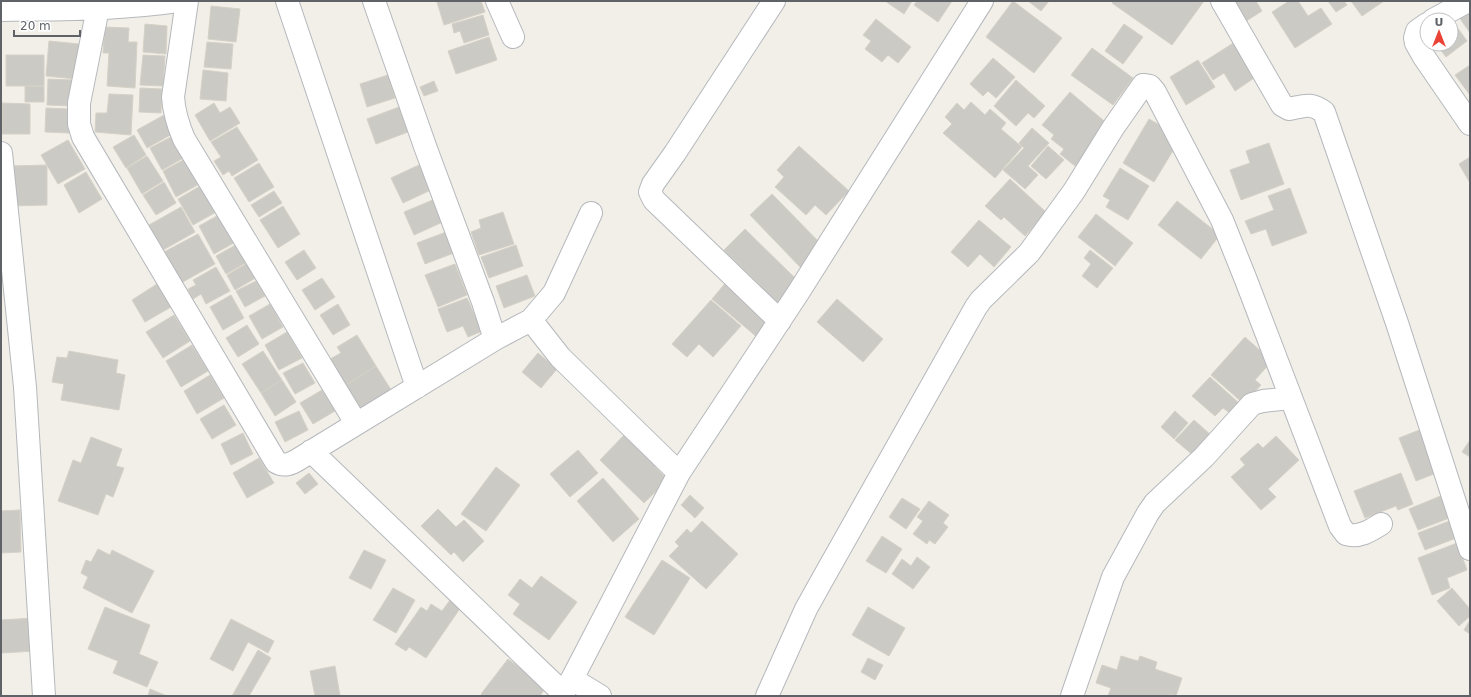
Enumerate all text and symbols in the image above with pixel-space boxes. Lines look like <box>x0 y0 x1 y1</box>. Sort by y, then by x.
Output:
scale bar <box>14 12 80 38</box>
north arrow <box>1419 12 1459 52</box>
text: U <box>1435 16 1443 29</box>
text: 20 m <box>20 19 51 33</box>

